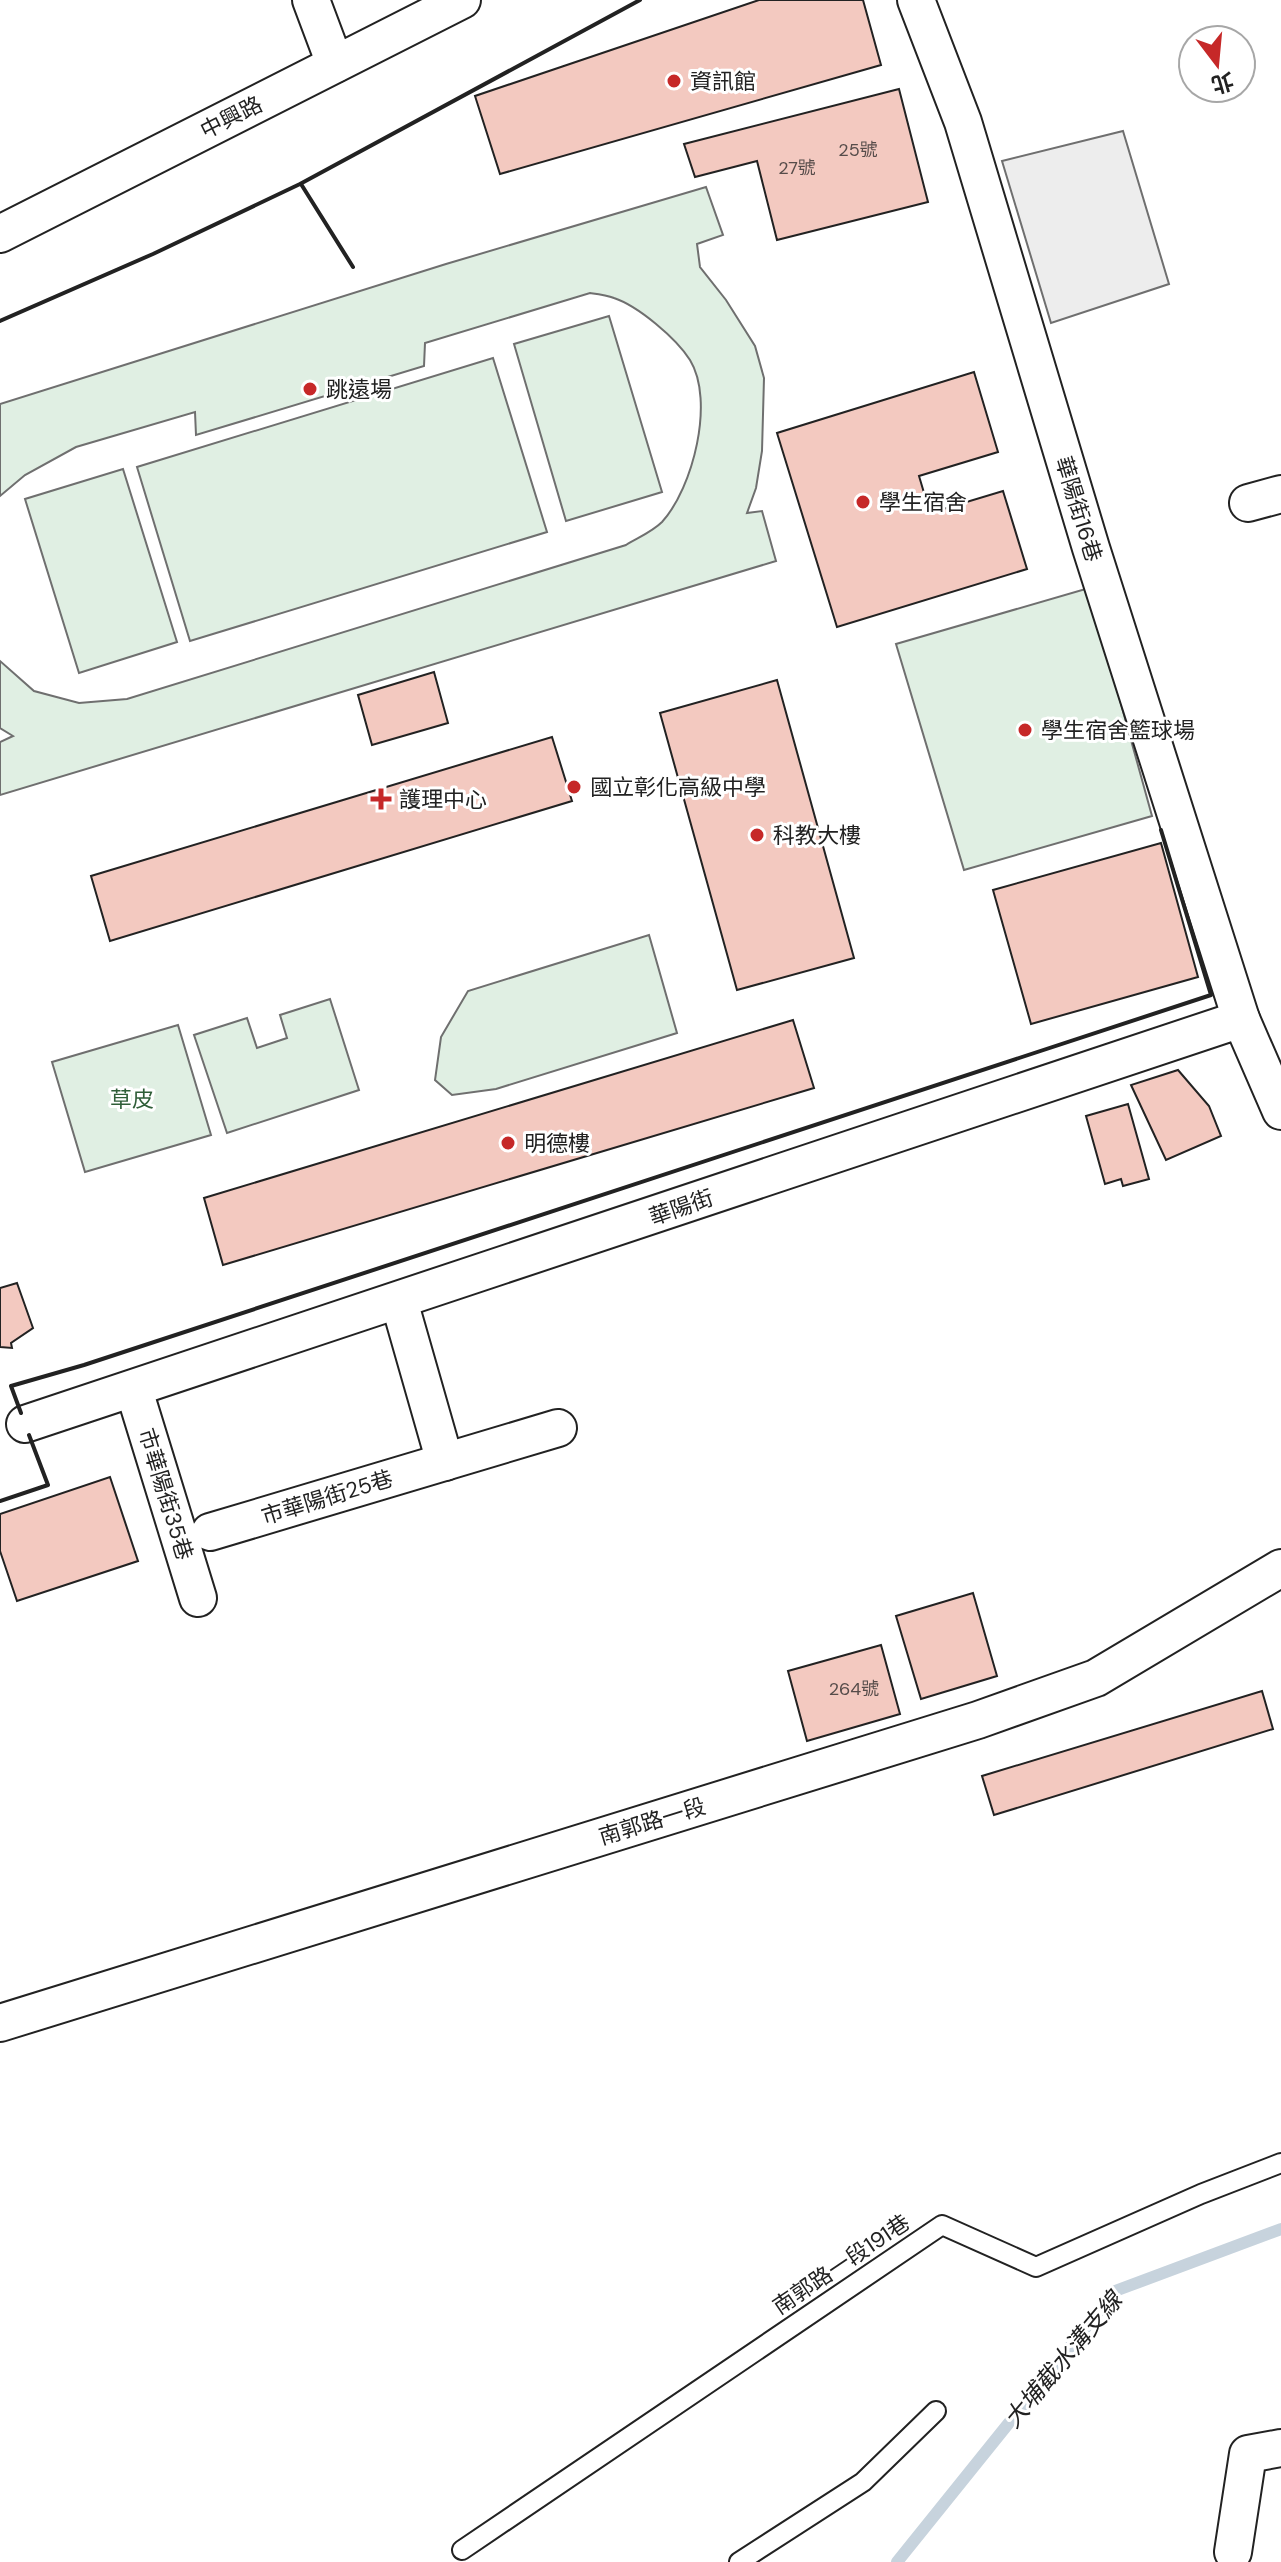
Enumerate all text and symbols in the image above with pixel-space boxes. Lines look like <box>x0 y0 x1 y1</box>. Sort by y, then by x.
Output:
north arrow <box>1177 24 1257 104</box>
text: 北 <box>1208 66 1237 100</box>
place label: 資訊館 <box>690 67 756 96</box>
marker: 資訊館 <box>665 72 683 90</box>
street label: 中興路 <box>195 90 267 145</box>
house number: 25號 <box>838 138 878 162</box>
house number: 27號 <box>778 156 816 180</box>
place label: 跳遠場 <box>326 375 392 404</box>
marker: 跳遠場 <box>301 380 319 398</box>
street label: 華陽街16巷 <box>1049 453 1108 565</box>
place label: 學生宿舍 <box>879 488 967 517</box>
marker: 學生宿舍 <box>854 493 872 511</box>
place label: 學生宿舍籃球場 <box>1041 716 1195 745</box>
marker: 學生宿舍籃球場 <box>1016 721 1034 739</box>
place label: 國立彰化高級中學 <box>590 773 766 802</box>
marker: 國立彰化高級中學 <box>565 778 583 796</box>
place label: 護理中心 <box>399 785 487 814</box>
marker: 護理中心 <box>370 788 392 810</box>
place label: 科教大樓 <box>773 821 861 850</box>
marker: 科教大樓 <box>748 826 766 844</box>
park label: 草皮 <box>110 1085 154 1114</box>
place label: 明德樓 <box>524 1129 590 1158</box>
marker: 明德樓 <box>499 1134 517 1152</box>
street label: 華陽街 <box>645 1183 717 1232</box>
street label: 市華陽街35巷 <box>132 1425 199 1564</box>
street label: 市華陽街25巷 <box>258 1464 396 1531</box>
house number: 264號 <box>829 1677 879 1701</box>
street label: 南郭路一段 <box>595 1792 709 1851</box>
street label: 南郭路一段191巷 <box>767 2208 915 2321</box>
water label: 大埔截水溝支線 <box>997 2283 1130 2434</box>

